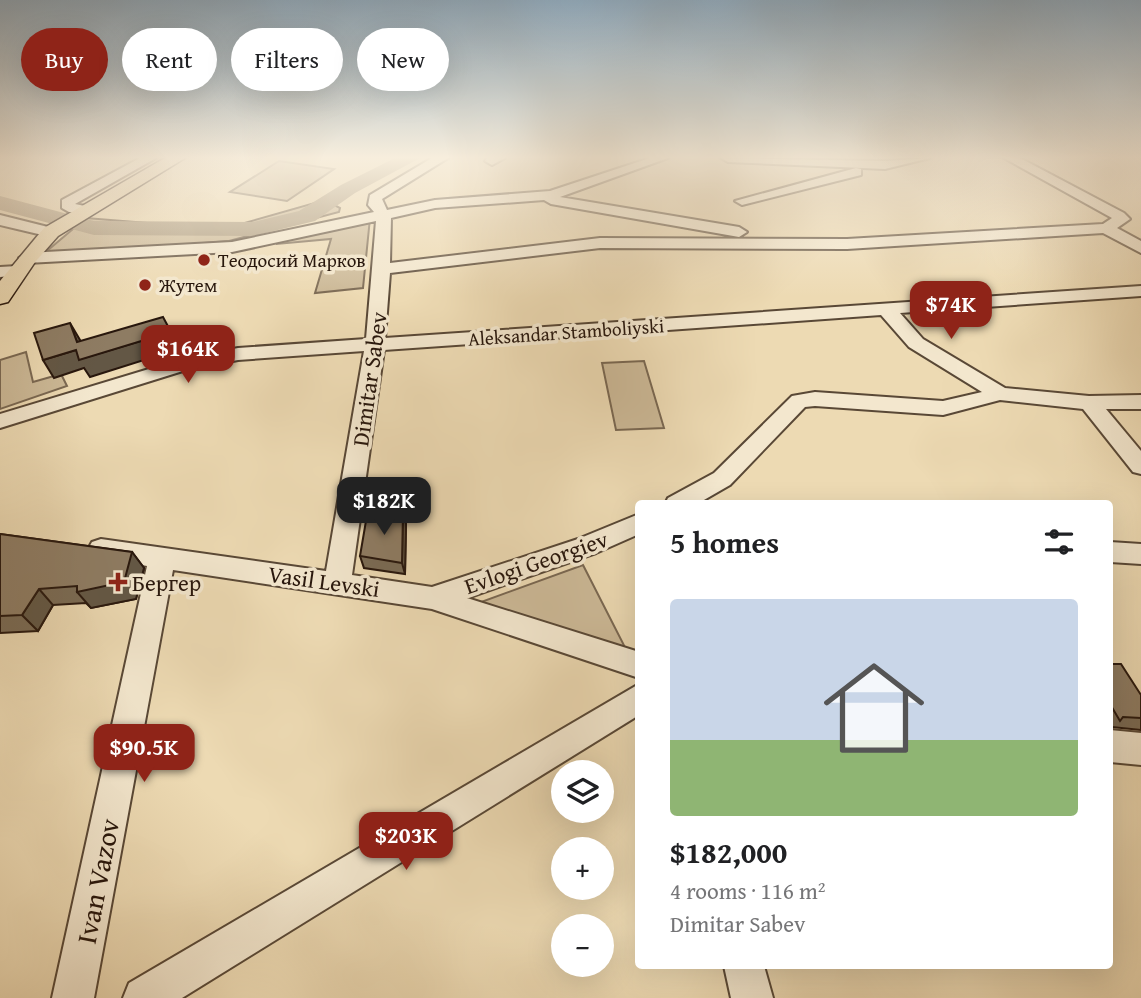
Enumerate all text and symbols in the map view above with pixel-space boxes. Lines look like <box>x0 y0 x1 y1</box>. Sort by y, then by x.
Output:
chip: Buy <box>21 28 108 91</box>
chip: Rent <box>122 28 217 91</box>
chip: Filters <box>231 28 343 91</box>
chip: New <box>357 28 449 91</box>
place label: Теодосий Марков <box>218 246 366 274</box>
marker: Теодосий Марков <box>196 252 212 268</box>
place label: Жутем <box>158 271 217 299</box>
marker: Жутем <box>137 277 153 293</box>
pin: $74K <box>910 282 992 341</box>
text: $74K <box>926 287 976 320</box>
street label: Dimitar Sabev <box>343 309 395 448</box>
street label: Aleksandar Stamboliyski <box>467 311 665 353</box>
pin: $164K <box>139 326 237 385</box>
text: $164K <box>157 331 219 364</box>
pin: $182K <box>335 477 433 537</box>
text: $182K <box>353 483 415 516</box>
text: 5 homes <box>670 520 779 564</box>
street label: Evlogi Georgiev <box>460 522 613 602</box>
icon: filters <box>1040 523 1078 561</box>
street label: Vasil Levski <box>266 557 382 605</box>
place label: Бергер <box>132 566 201 599</box>
marker: Бергер <box>110 574 126 590</box>
icon: home <box>811 645 937 771</box>
pin: $90.5K <box>87 724 201 784</box>
text: $90.5K <box>110 730 178 763</box>
map controls <box>551 760 614 977</box>
button: layers <box>551 760 614 823</box>
pin: $203K <box>357 812 455 872</box>
street label: Ivan Vazov <box>65 815 129 947</box>
text: $203K <box>375 818 437 851</box>
text: $182,000 <box>670 830 787 874</box>
button: + <box>551 837 614 900</box>
text: 4 rooms · 116 m² <box>670 874 825 907</box>
text: Dimitar Sabev <box>670 907 805 940</box>
button: − <box>551 914 614 977</box>

